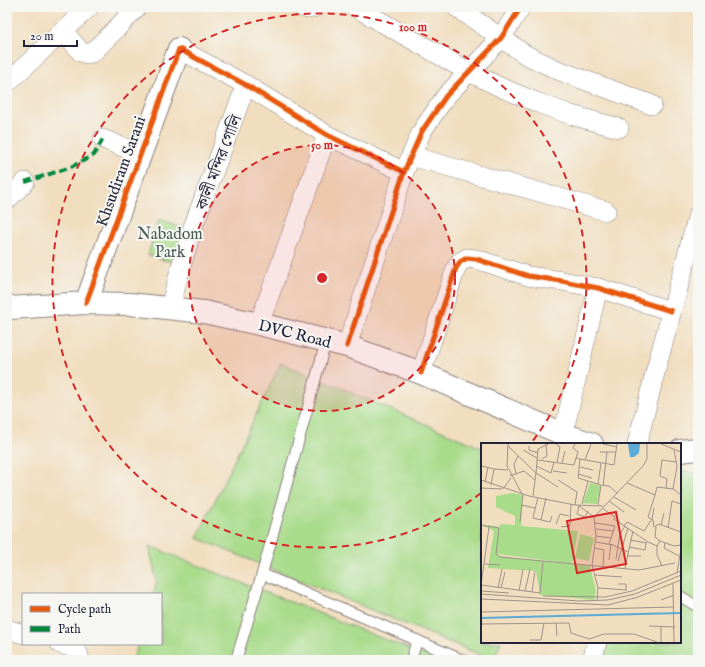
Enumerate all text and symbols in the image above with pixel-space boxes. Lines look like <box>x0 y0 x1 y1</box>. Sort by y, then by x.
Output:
text: 100 m <box>399 20 428 35</box>
scale bar <box>24 22 77 48</box>
text: 20 m <box>30 29 53 44</box>
street label: কালী মন্দির গোলি <box>191 111 247 214</box>
street label: Khsudiram Sarani <box>93 114 151 230</box>
text: 50 m <box>311 138 334 153</box>
park label: Nabadom Park <box>137 225 203 263</box>
centre of rings <box>315 271 329 285</box>
street label: DVC Road <box>256 316 333 354</box>
inset map <box>481 443 681 643</box>
legend <box>22 593 162 645</box>
text: Cycle path <box>58 602 112 618</box>
text: Path <box>58 622 81 637</box>

